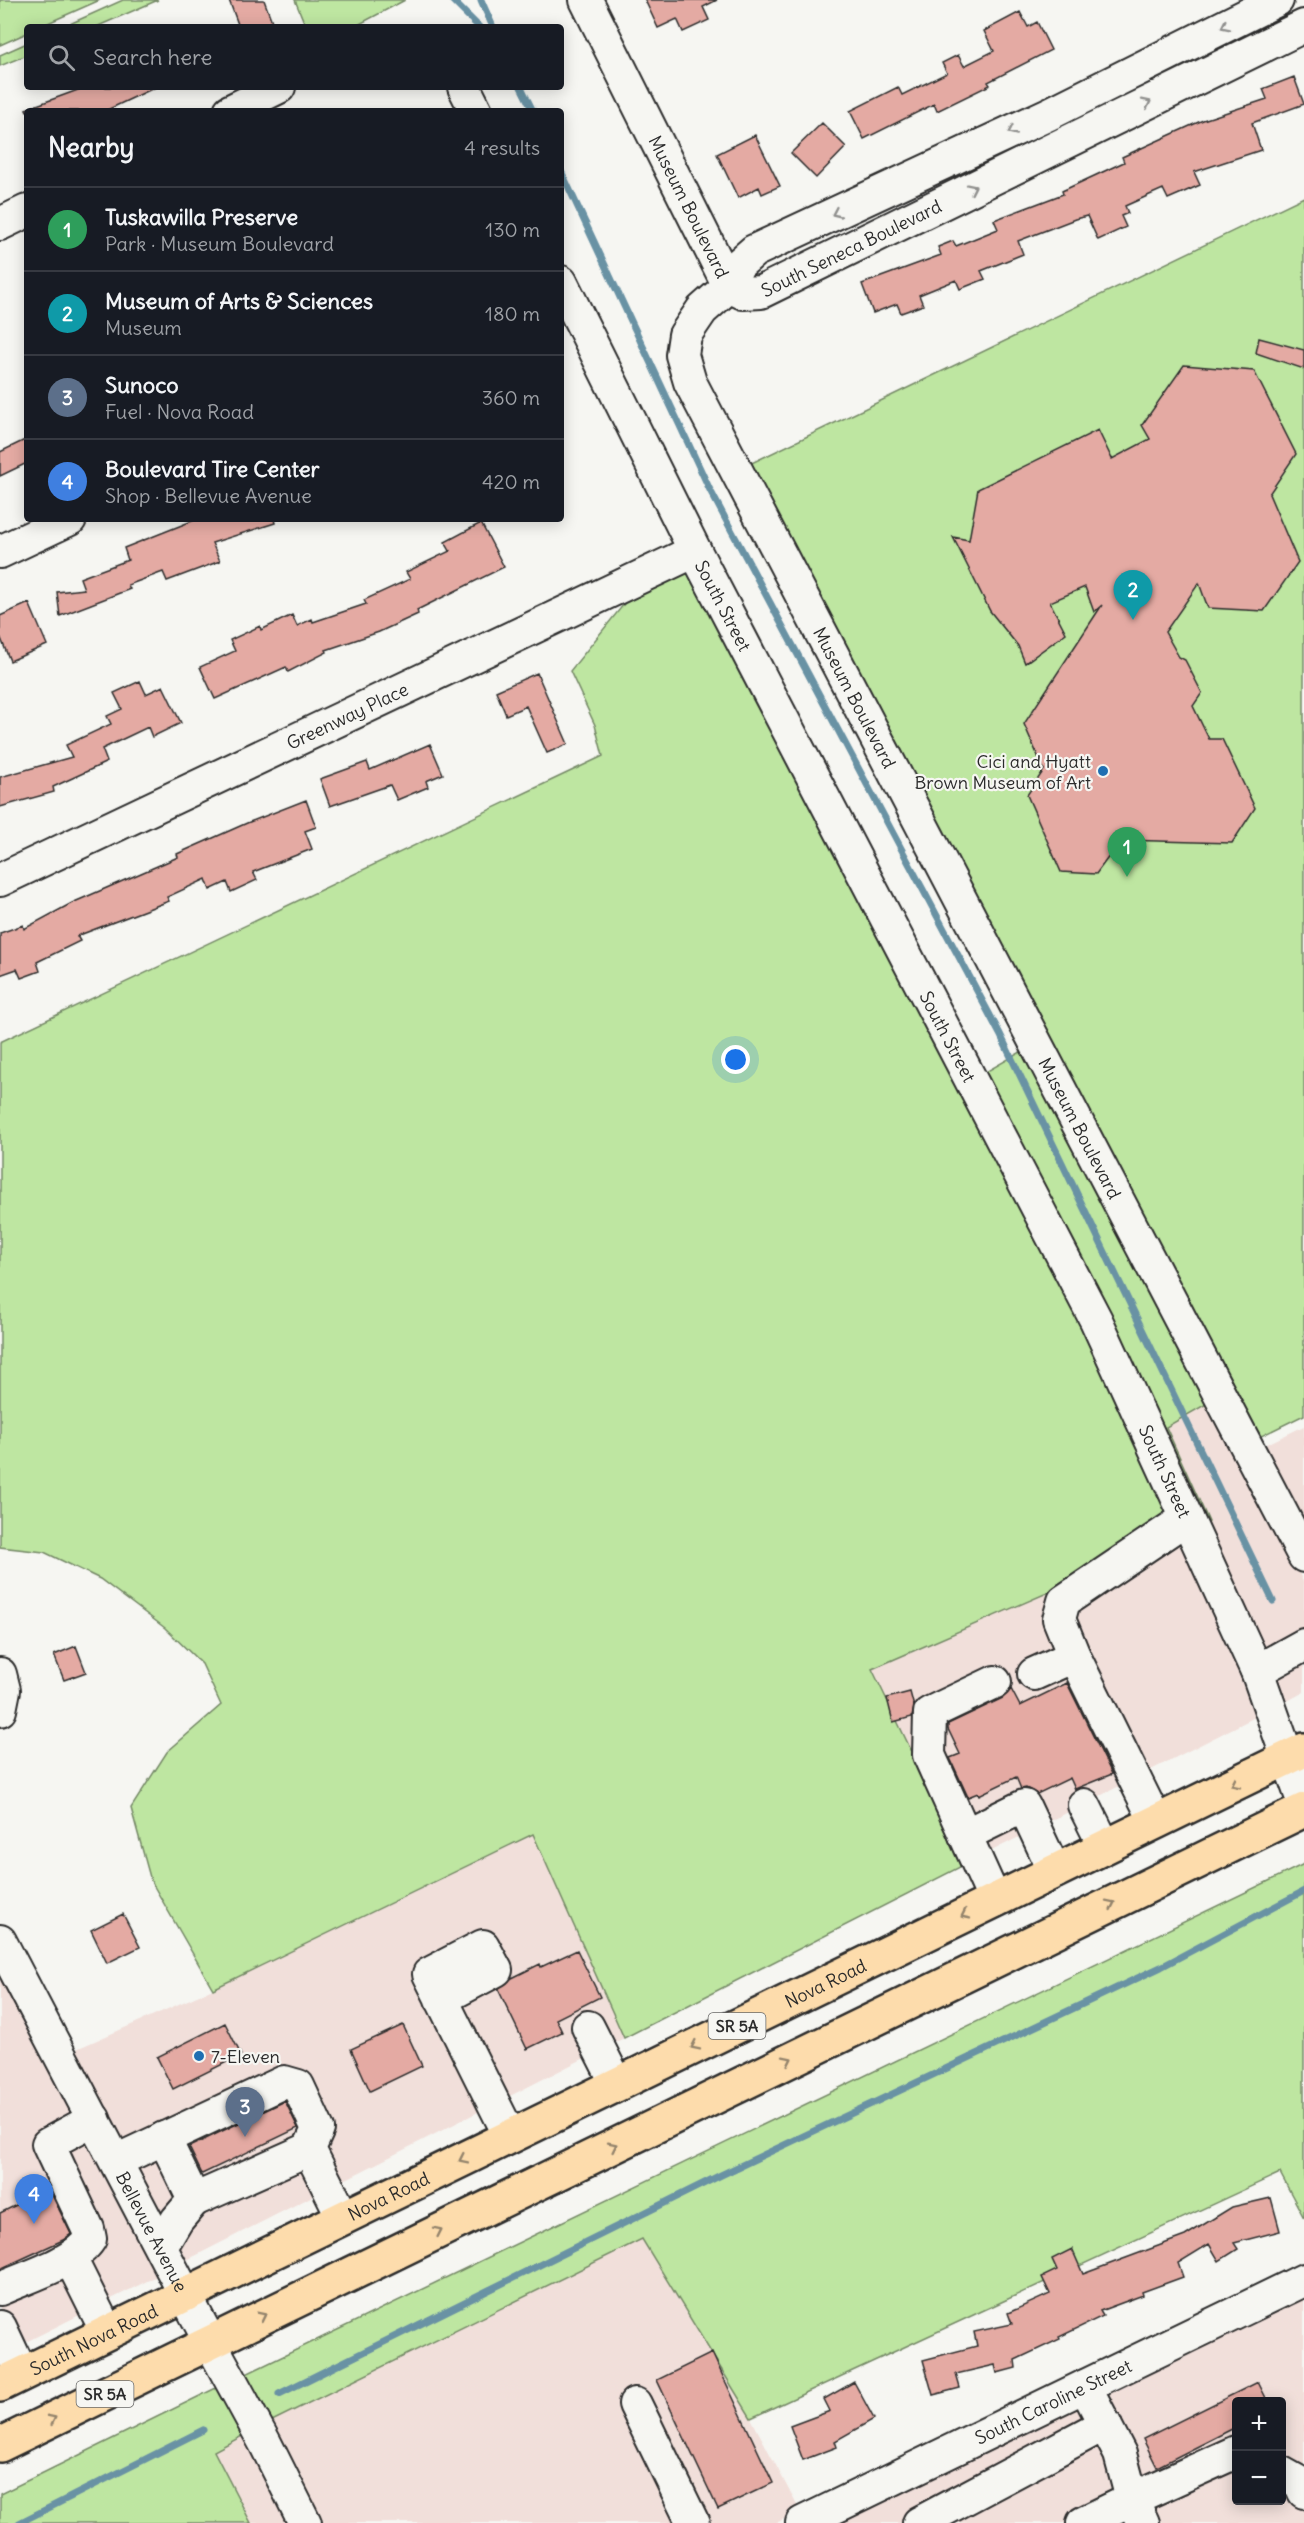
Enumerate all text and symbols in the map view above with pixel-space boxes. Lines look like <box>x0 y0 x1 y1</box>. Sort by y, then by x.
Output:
one-way arrow <box>1221 19 1231 30</box>
search box <box>24 24 564 90</box>
icon: search <box>45 41 78 74</box>
text: Search here <box>93 43 212 71</box>
one-way arrow <box>1141 98 1152 110</box>
one-way arrow <box>1008 123 1019 135</box>
text: Nearby <box>48 131 134 164</box>
street label: Museum Boulevard <box>644 132 735 282</box>
text: 4 results <box>464 135 540 160</box>
one-way arrow <box>966 184 977 196</box>
street label: South Seneca Boulevard <box>757 194 945 302</box>
text: Tuskawilla Preserve <box>105 203 298 231</box>
one-way arrow <box>831 205 842 217</box>
text: 1 <box>64 217 71 242</box>
text: 130 m <box>485 217 540 242</box>
text: Park · Museum Boulevard <box>105 231 334 256</box>
text: Museum of Arts & Sciences <box>105 287 373 315</box>
text: 2 <box>62 301 73 326</box>
text: 180 m <box>485 301 540 326</box>
text: Museum <box>105 315 182 340</box>
text: Sunoco <box>105 371 179 399</box>
text: 3 <box>62 385 73 410</box>
text: 360 m <box>482 385 540 410</box>
text: Fuel · Nova Road <box>105 399 254 424</box>
text: Boulevard Tire Center <box>105 455 320 483</box>
text: 4 <box>62 469 73 494</box>
text: 420 m <box>482 469 540 494</box>
text: Shop · Bellevue Avenue <box>105 483 312 508</box>
street label: South Street <box>690 556 757 655</box>
pin: 2 <box>1114 570 1152 620</box>
street label: Museum Boulevard <box>809 623 902 772</box>
street label: Greenway Place <box>282 677 412 754</box>
place label: Cici and Hyatt Brown Museum of Art <box>914 750 1091 794</box>
marker: Cici and Hyatt Brown Museum of Art <box>1096 764 1110 778</box>
pin: 1 <box>1108 828 1146 877</box>
street label: South Street <box>915 987 981 1086</box>
your location <box>721 1045 750 1074</box>
street label: Museum Boulevard <box>1034 1053 1127 1203</box>
street label: South Street <box>1134 1421 1196 1521</box>
one-way arrow <box>1231 1777 1242 1788</box>
one-way arrow <box>1104 1899 1115 1911</box>
one-way arrow <box>961 1908 972 1920</box>
street label: Nova Road <box>781 1953 870 2013</box>
road number: SR 5A <box>708 2013 766 2039</box>
one-way arrow <box>691 2039 702 2051</box>
place label: 7-Eleven <box>211 2045 280 2068</box>
marker: 7-Eleven <box>192 2049 206 2063</box>
one-way arrow <box>782 2056 793 2068</box>
pin: 3 <box>226 2088 264 2137</box>
one-way arrow <box>607 2141 618 2153</box>
one-way arrow <box>459 2151 470 2163</box>
street label: Nova Road <box>344 2166 433 2225</box>
street label: Bellevue Avenue <box>111 2167 193 2296</box>
pin: 4 <box>15 2174 54 2224</box>
one-way arrow <box>431 2227 442 2238</box>
street label: South Nova Road <box>26 2298 162 2380</box>
one-way arrow <box>256 2312 267 2324</box>
street label: South Caroline Street <box>971 2354 1135 2449</box>
road number: SR 5A <box>76 2381 134 2407</box>
map controls <box>1232 2397 1286 2505</box>
button: + <box>1232 2397 1286 2451</box>
one-way arrow <box>46 2415 57 2427</box>
button: − <box>1232 2451 1286 2505</box>

